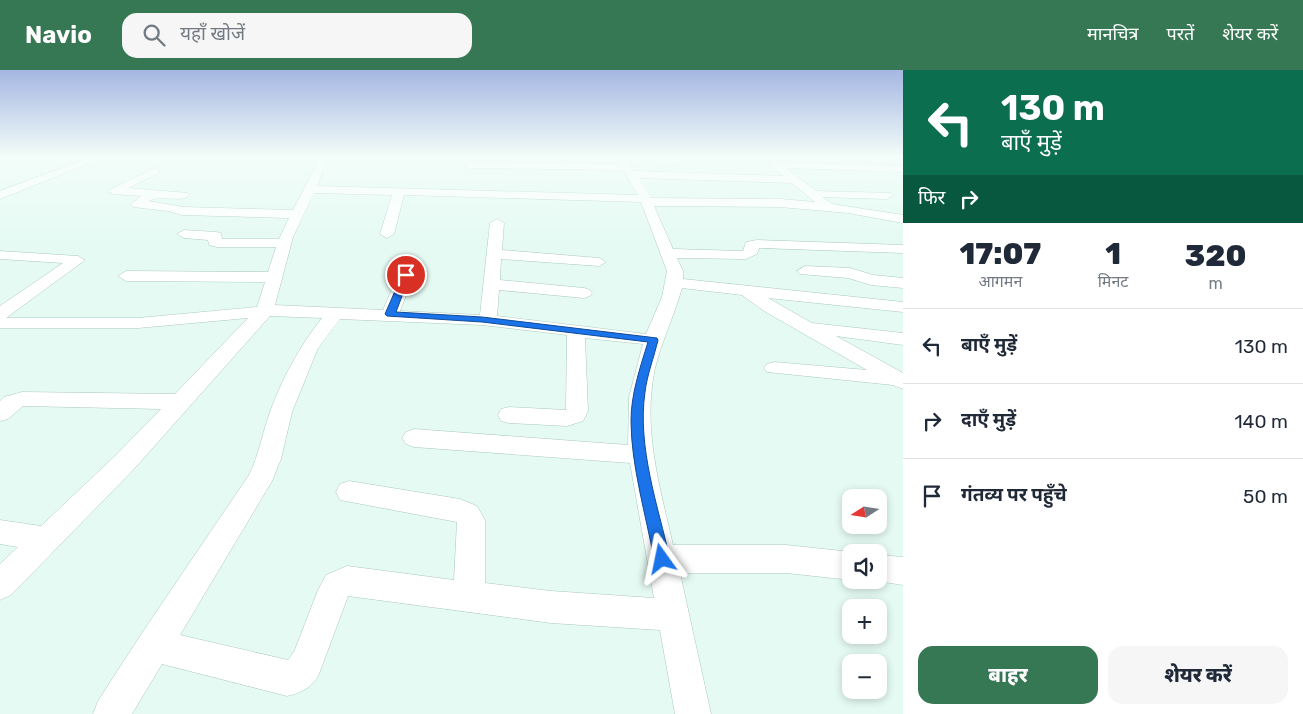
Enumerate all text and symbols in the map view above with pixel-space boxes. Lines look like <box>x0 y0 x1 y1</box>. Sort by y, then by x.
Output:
search box <box>122 13 472 58</box>
text: Navio <box>25 21 92 49</box>
icon: search <box>140 21 168 49</box>
text: यहाँ खोजें <box>180 22 245 45</box>
text: मानचित्र <box>1087 23 1139 45</box>
text: परतें <box>1167 23 1194 45</box>
text: शेयर करें <box>1222 23 1278 45</box>
text: 130 m <box>1001 87 1105 129</box>
icon: left <box>918 90 983 155</box>
text: बाएँ मुड़ें <box>1001 129 1062 156</box>
icon: right <box>955 185 983 213</box>
text: फिर <box>918 186 945 209</box>
text: 17:07 <box>959 236 1041 272</box>
text: 1 <box>1105 236 1121 272</box>
text: 320 <box>1185 238 1247 274</box>
pin <box>385 254 427 296</box>
icon: arrive <box>392 261 420 289</box>
text: आगमन <box>978 272 1022 291</box>
text: मिनट <box>1098 272 1128 291</box>
text: m <box>1209 274 1223 293</box>
icon: left <box>918 332 946 360</box>
text: बाएँ मुड़ें <box>961 333 1017 356</box>
text: 130 m <box>1235 335 1288 358</box>
icon: right <box>918 407 946 435</box>
text: दाएँ मुड़ें <box>961 408 1016 431</box>
text: 140 m <box>1234 410 1288 433</box>
icon: arrive <box>918 482 946 510</box>
text: गंतव्य पर पहुँचे <box>961 483 1067 506</box>
text: 50 m <box>1243 485 1288 508</box>
north arrow <box>842 489 888 534</box>
map controls <box>842 489 887 699</box>
position arrow <box>635 532 687 584</box>
button: sound <box>842 544 887 589</box>
button: + <box>842 599 887 644</box>
button: बाहर <box>918 646 1098 704</box>
button: शेयर करें <box>1108 646 1288 704</box>
button: − <box>842 654 887 699</box>

